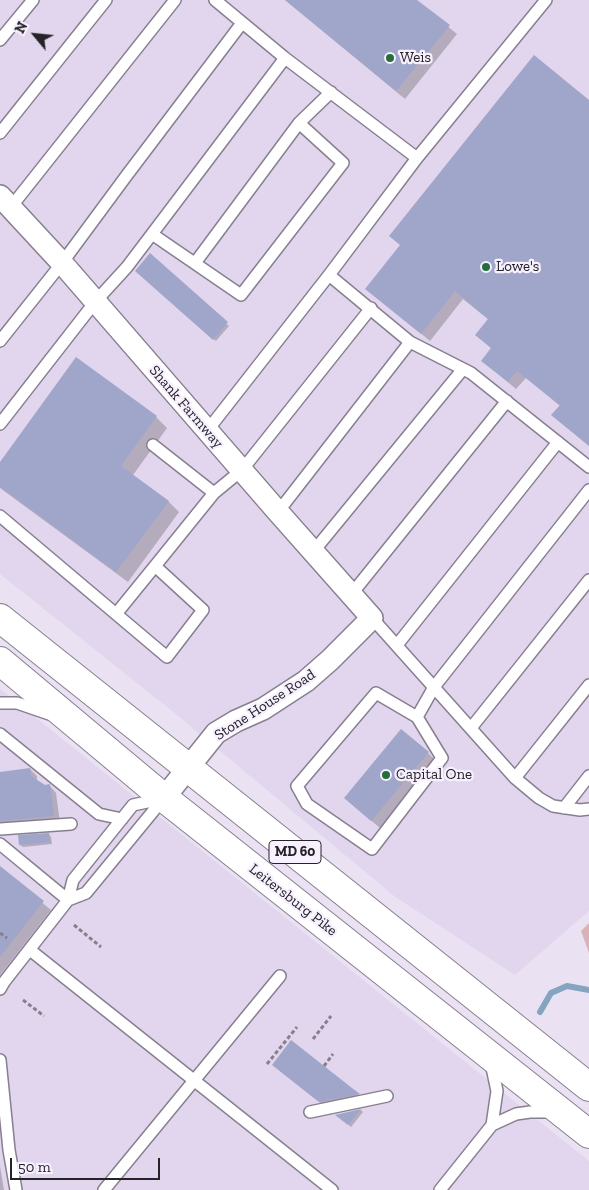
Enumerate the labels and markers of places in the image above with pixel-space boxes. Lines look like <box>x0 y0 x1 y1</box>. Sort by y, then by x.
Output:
place label: Weis <box>400 49 431 67</box>
marker: Weis <box>384 52 396 64</box>
place label: Lowe's <box>496 258 539 276</box>
marker: Lowe's <box>480 261 492 273</box>
place label: Capital One <box>396 766 472 784</box>
marker: Capital One <box>380 769 392 781</box>

